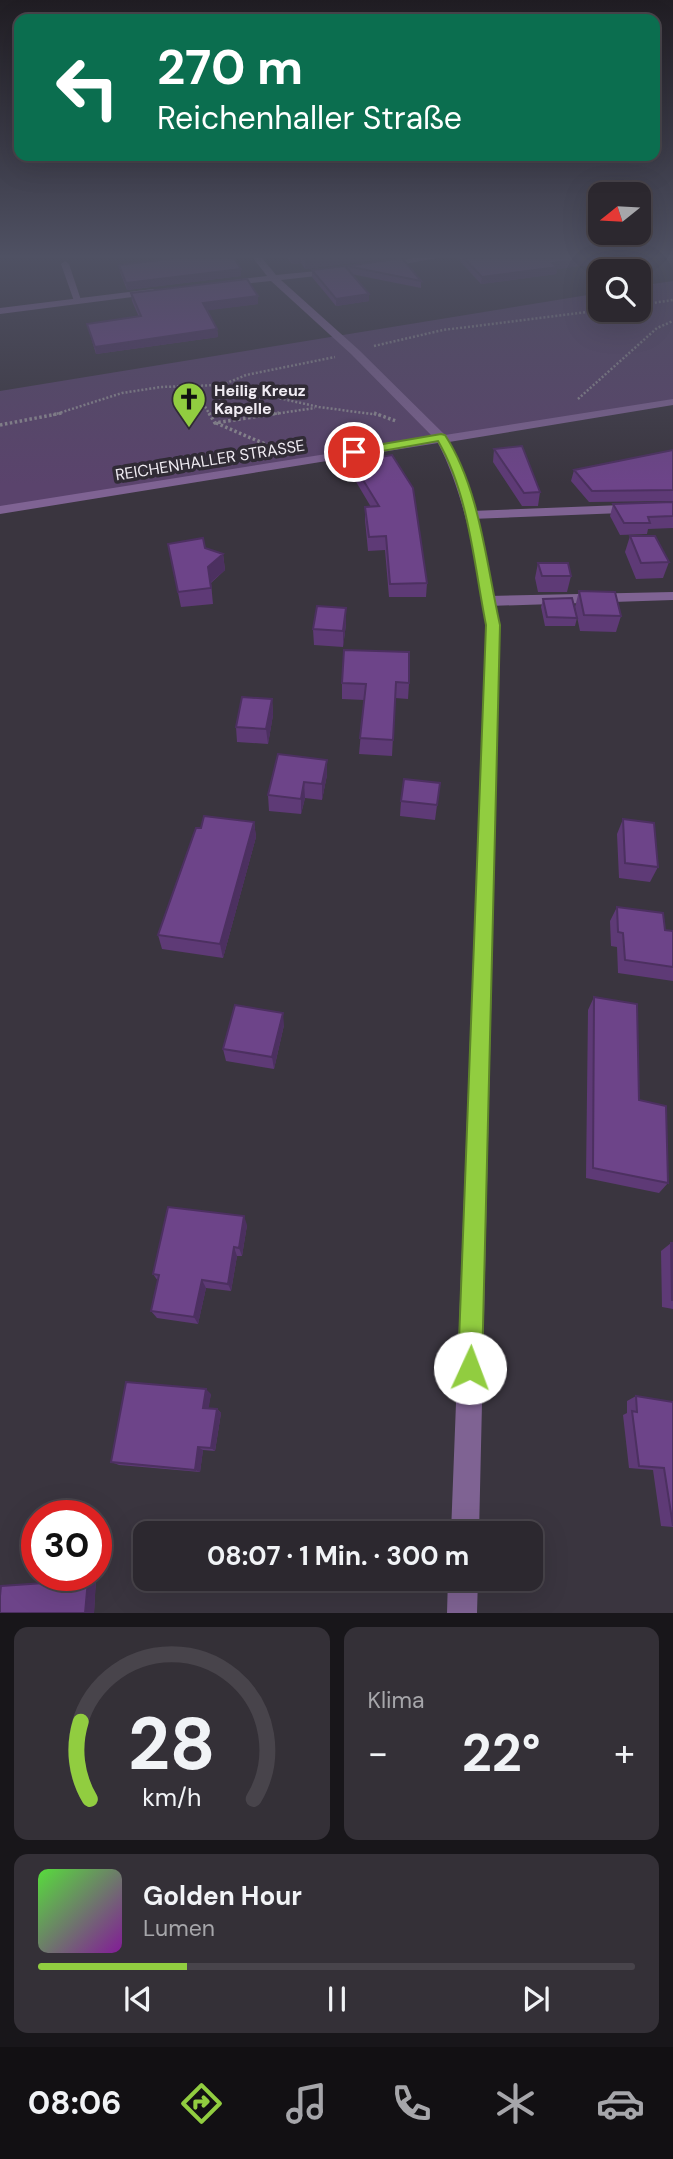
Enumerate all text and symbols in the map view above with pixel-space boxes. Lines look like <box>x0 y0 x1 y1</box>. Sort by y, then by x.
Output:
text: 270 m <box>157 35 303 99</box>
icon: left <box>42 42 133 133</box>
text: Reichenhaller Straße <box>157 97 462 139</box>
north arrow <box>588 182 651 245</box>
map controls <box>588 182 651 322</box>
button: search <box>588 259 651 322</box>
church icon: Heilig Kreuz Kapelle <box>170 380 208 429</box>
place label: Heilig Kreuz Kapelle <box>214 380 306 419</box>
pin <box>324 422 384 482</box>
icon: arrive <box>335 433 373 471</box>
street label: REICHENHALLER STRASSE <box>114 435 306 485</box>
position arrow <box>433 1331 507 1405</box>
speed limit sign: 30 <box>21 1500 112 1591</box>
text: 08:07 · 1 Min. · 300 m <box>207 1539 469 1573</box>
text: Klima <box>368 1685 425 1715</box>
text: 28 <box>128 1698 216 1793</box>
text: 22° <box>462 1719 541 1787</box>
text: − <box>368 1728 388 1778</box>
text: + <box>614 1728 635 1778</box>
text: km/h <box>142 1781 201 1814</box>
text: Golden Hour <box>143 1879 302 1913</box>
text: Lumen <box>143 1913 215 1943</box>
icon: previous <box>119 1980 157 2018</box>
icon: pause <box>318 1980 356 2018</box>
icon: next <box>517 1980 555 2018</box>
icon: directions <box>177 2079 226 2128</box>
icon: music <box>282 2079 331 2128</box>
icon: phone <box>387 2079 436 2128</box>
icon: climate <box>491 2079 540 2128</box>
icon: car <box>596 2079 645 2128</box>
text: 08:06 <box>28 2082 122 2124</box>

